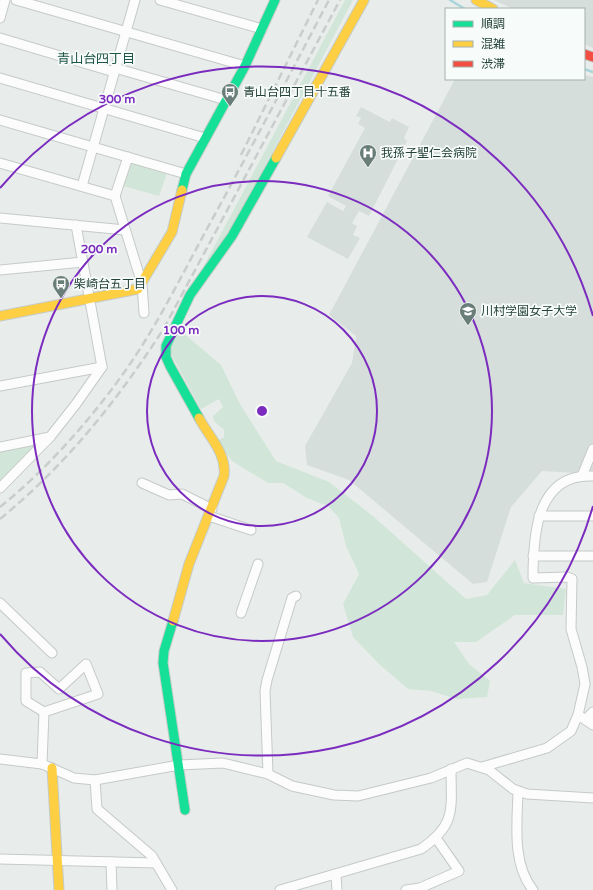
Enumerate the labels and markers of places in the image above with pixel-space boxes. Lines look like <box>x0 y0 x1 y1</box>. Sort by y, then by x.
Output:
bus stop icon: 青山台四丁目十五番 <box>220 82 240 107</box>
place label: 青山台四丁目十五番 <box>243 85 351 99</box>
hospital icon: 我孫子聖仁会病院 <box>358 143 378 168</box>
place label: 我孫子聖仁会病院 <box>381 146 477 160</box>
bus stop icon: 柴崎台五丁目 <box>51 274 71 299</box>
place label: 柴崎台五丁目 <box>74 277 146 291</box>
school or university icon: 川村学園女子大学 <box>458 301 478 326</box>
place label: 川村学園女子大学 <box>481 304 577 318</box>
centre of rings <box>255 404 269 418</box>

